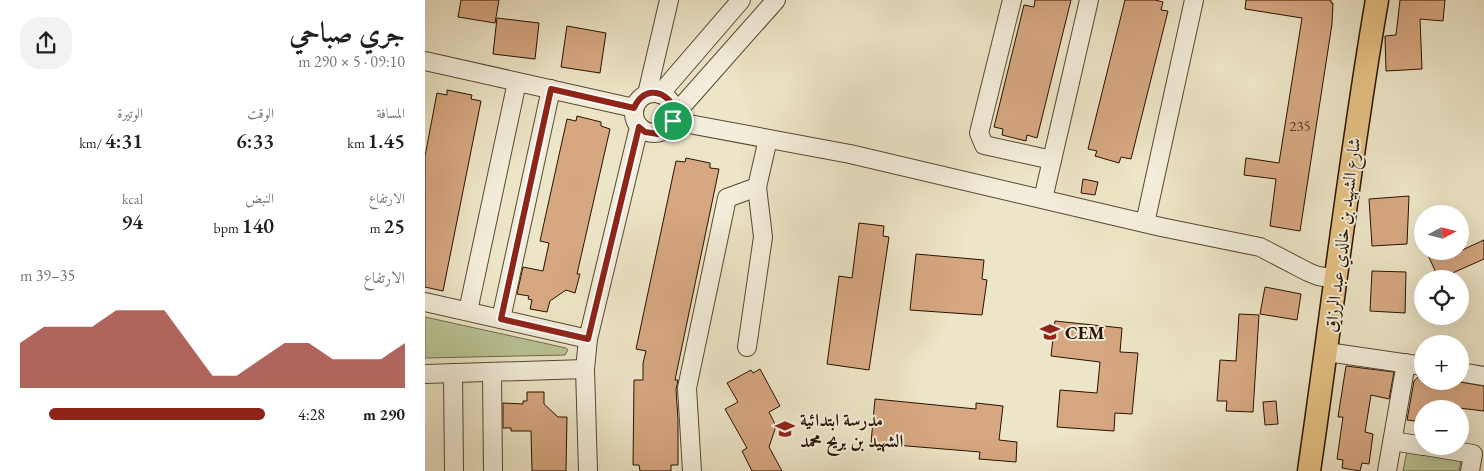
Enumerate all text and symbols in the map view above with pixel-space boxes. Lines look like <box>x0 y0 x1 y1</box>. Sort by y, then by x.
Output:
text: جري صباحي <box>289 14 405 50</box>
button: share <box>20 17 72 69</box>
text: 09:10 · 5 × 290 m <box>298 51 405 72</box>
pin <box>652 100 694 142</box>
text: الوتيرة <box>117 104 143 122</box>
text: الوقت <box>247 104 274 122</box>
text: المسافة <box>376 104 405 122</box>
icon: arrive <box>659 107 687 135</box>
house number: 235 <box>1289 116 1311 135</box>
text: 4:31 <box>105 127 143 154</box>
text: 6:33 <box>236 127 274 154</box>
text: 1.45 <box>368 127 405 154</box>
text: /km <box>79 134 105 152</box>
text: km <box>347 134 368 152</box>
street label: شارع الشهيد بن خالدي عبد الرزاق <box>1319 136 1369 334</box>
text: النبض <box>245 189 274 207</box>
text: الارتفاع <box>369 189 405 207</box>
text: kcal <box>122 190 143 208</box>
north arrow <box>1414 205 1469 260</box>
map controls <box>1414 205 1469 455</box>
text: 94 <box>121 208 143 235</box>
text: 140 <box>242 212 274 239</box>
text: 25 <box>383 212 405 239</box>
text: bpm <box>213 219 242 237</box>
text: m <box>370 219 383 237</box>
text: 35–39 m <box>20 265 75 286</box>
text: الارتفاع <box>363 267 405 288</box>
button: locate <box>1414 270 1469 325</box>
school or university icon: CEM <box>1039 321 1061 343</box>
place label: CEM <box>1065 321 1105 344</box>
button: + <box>1414 335 1469 390</box>
button: − <box>1414 400 1469 455</box>
text: 4:28 <box>298 404 325 425</box>
text: 290 m <box>363 404 405 425</box>
place label: مدرسة ابتدائية الشهيد بن بريح محمد <box>800 408 903 456</box>
school or university icon: مدرسة ابتدائية الشهيد بن بريح محمد <box>774 418 796 440</box>

